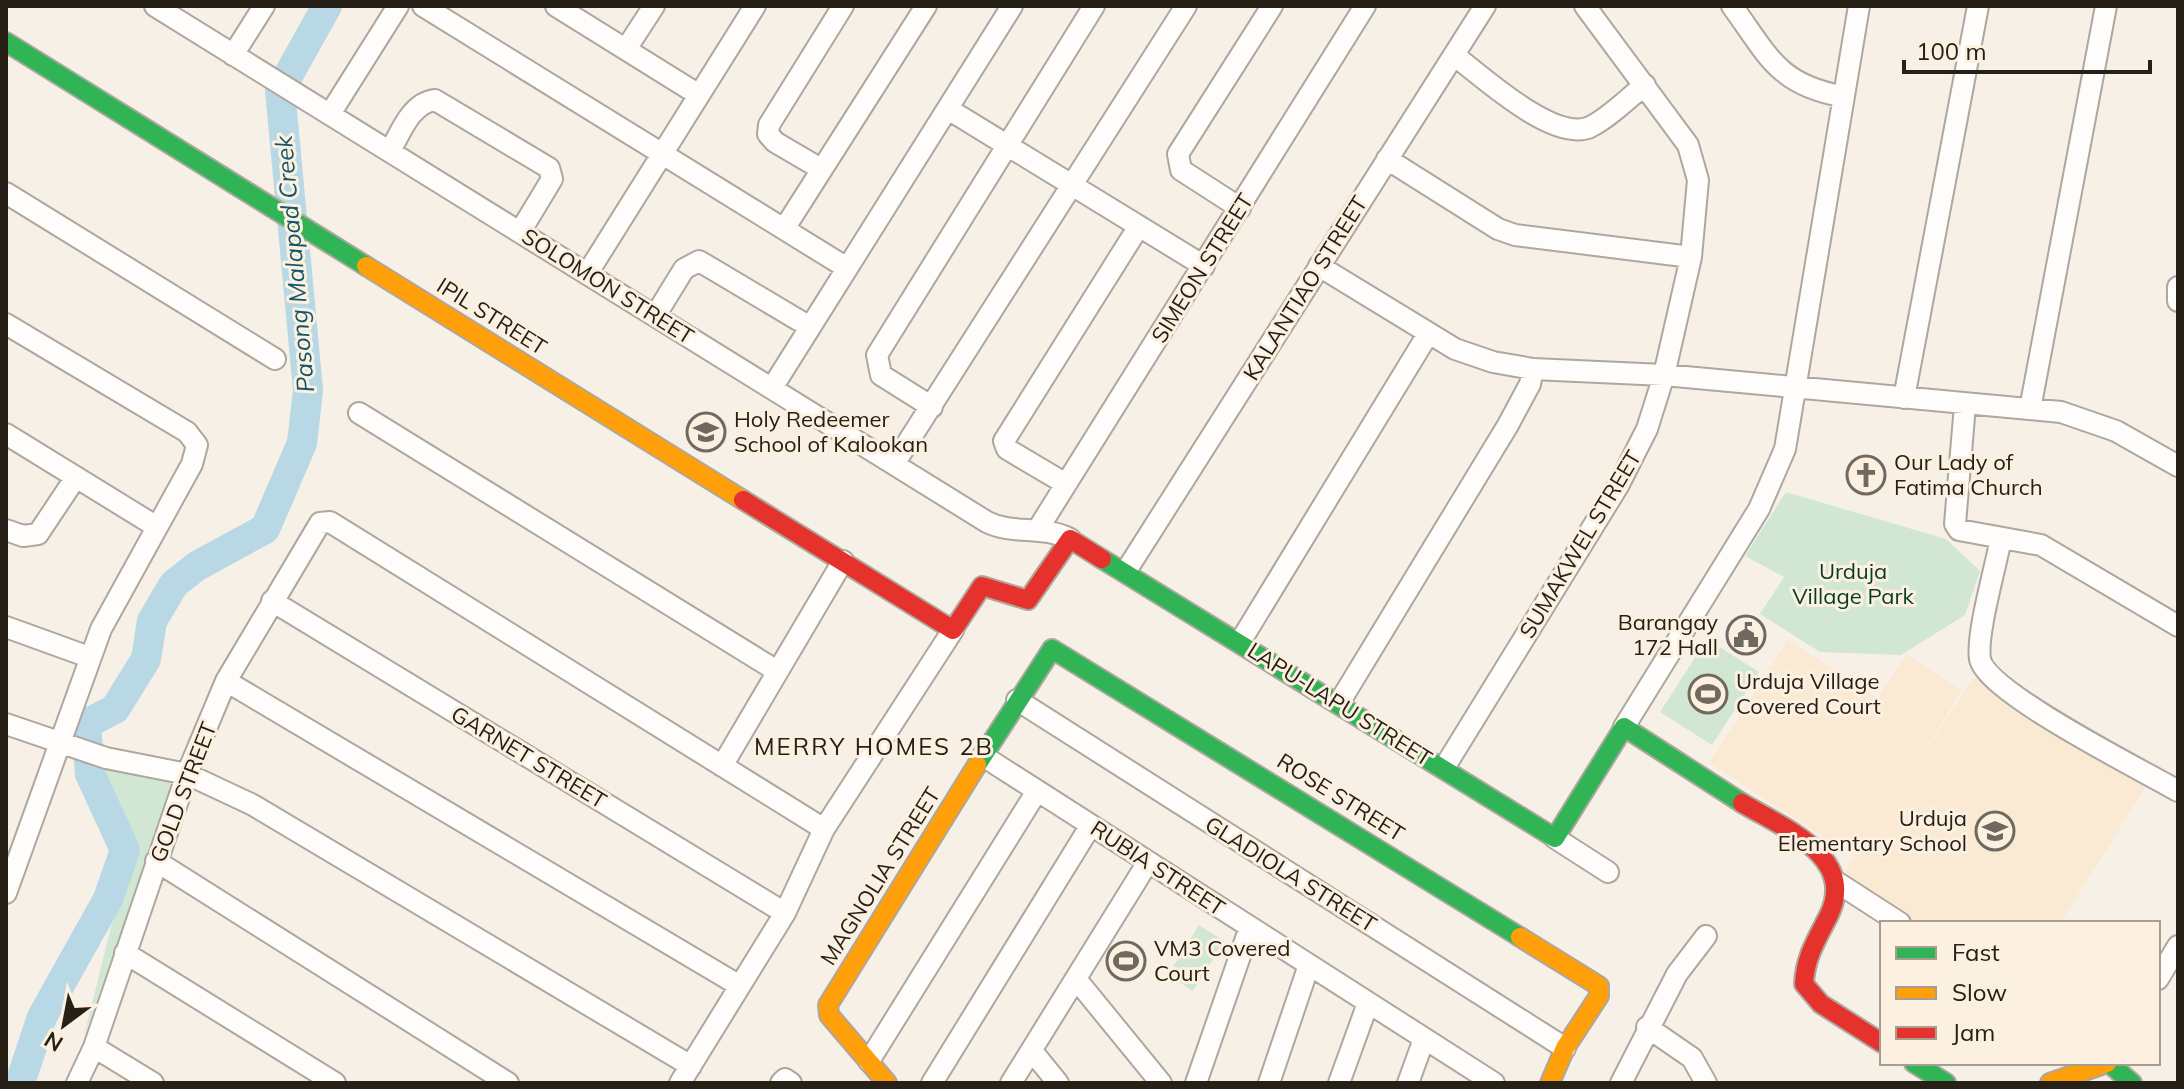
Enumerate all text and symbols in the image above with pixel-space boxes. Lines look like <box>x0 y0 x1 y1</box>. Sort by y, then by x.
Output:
scale bar <box>1904 24 2150 74</box>
text: 100 m <box>1916 36 1987 66</box>
water label: Pasong Malapad Creek <box>268 134 320 394</box>
street label: SIMEON STREET <box>1145 188 1259 348</box>
street label: KALANTIAO STREET <box>1237 191 1373 385</box>
street label: SOLOMON STREET <box>517 222 699 350</box>
street label: IPIL STREET <box>432 271 552 361</box>
place label: Holy Redeemer School of Kalookan <box>734 405 928 458</box>
school or university icon: Holy Redeemer School of Kalookan <box>685 411 727 453</box>
street label: SUMAKWEL STREET <box>1513 445 1647 643</box>
place label: Our Lady of Fatima Church <box>1894 448 2043 501</box>
church icon: Our Lady of Fatima Church <box>1845 454 1887 496</box>
park label: Urduja Village Park <box>1792 557 1914 610</box>
place label: Barangay 172 Hall <box>1618 608 1718 661</box>
public building icon: Barangay 172 Hall <box>1725 614 1767 656</box>
street label: LAPU-LAPU STREET <box>1243 636 1437 772</box>
place label: Urduja Village Covered Court <box>1736 667 1881 720</box>
sports icon: Urduja Village Covered Court <box>1687 673 1729 715</box>
street label: GARNET STREET <box>446 700 612 814</box>
street label: GOLD STREET <box>143 718 223 866</box>
district label: MERRY HOMES 2B <box>754 731 994 761</box>
street label: ROSE STREET <box>1272 747 1410 847</box>
street label: MAGNOLIA STREET <box>814 782 946 970</box>
place label: Urduja Elementary School <box>1778 804 1967 857</box>
street label: GLADIOLA STREET <box>1200 810 1382 938</box>
school or university icon: Urduja Elementary School <box>1974 810 2016 852</box>
street label: RUBIA STREET <box>1086 814 1230 922</box>
legend <box>1880 921 2160 1065</box>
place label: VM3 Covered Court <box>1154 934 1290 987</box>
text: Fast <box>1952 937 2000 967</box>
sports icon: VM3 Covered Court <box>1105 940 1147 982</box>
text: Slow <box>1952 977 2007 1007</box>
north arrow <box>24 985 104 1065</box>
text: Jam <box>1952 1017 1995 1047</box>
text: N <box>39 1026 68 1058</box>

